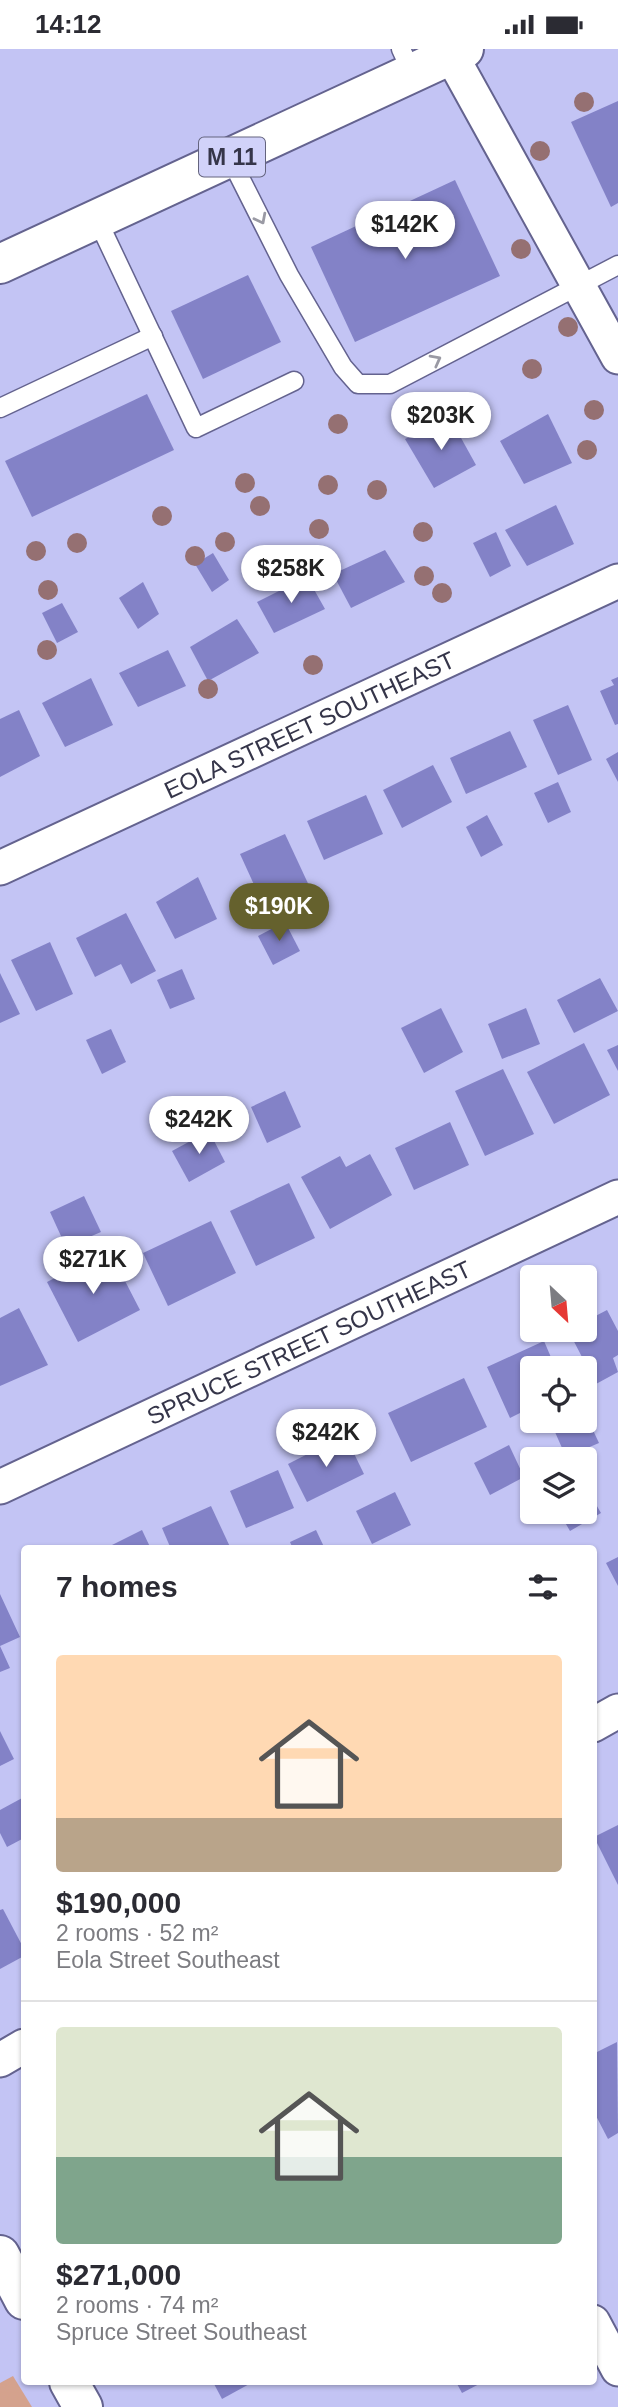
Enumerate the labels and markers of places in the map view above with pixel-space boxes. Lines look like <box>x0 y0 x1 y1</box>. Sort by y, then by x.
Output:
pin: $142K <box>356 201 454 261</box>
pin: $203K <box>392 393 490 452</box>
pin: $258K <box>242 545 340 605</box>
pin: $190K <box>230 883 328 943</box>
pin: $242K <box>150 1097 248 1156</box>
pin: $271K <box>44 1237 142 1296</box>
pin: $242K <box>277 1409 375 1469</box>

